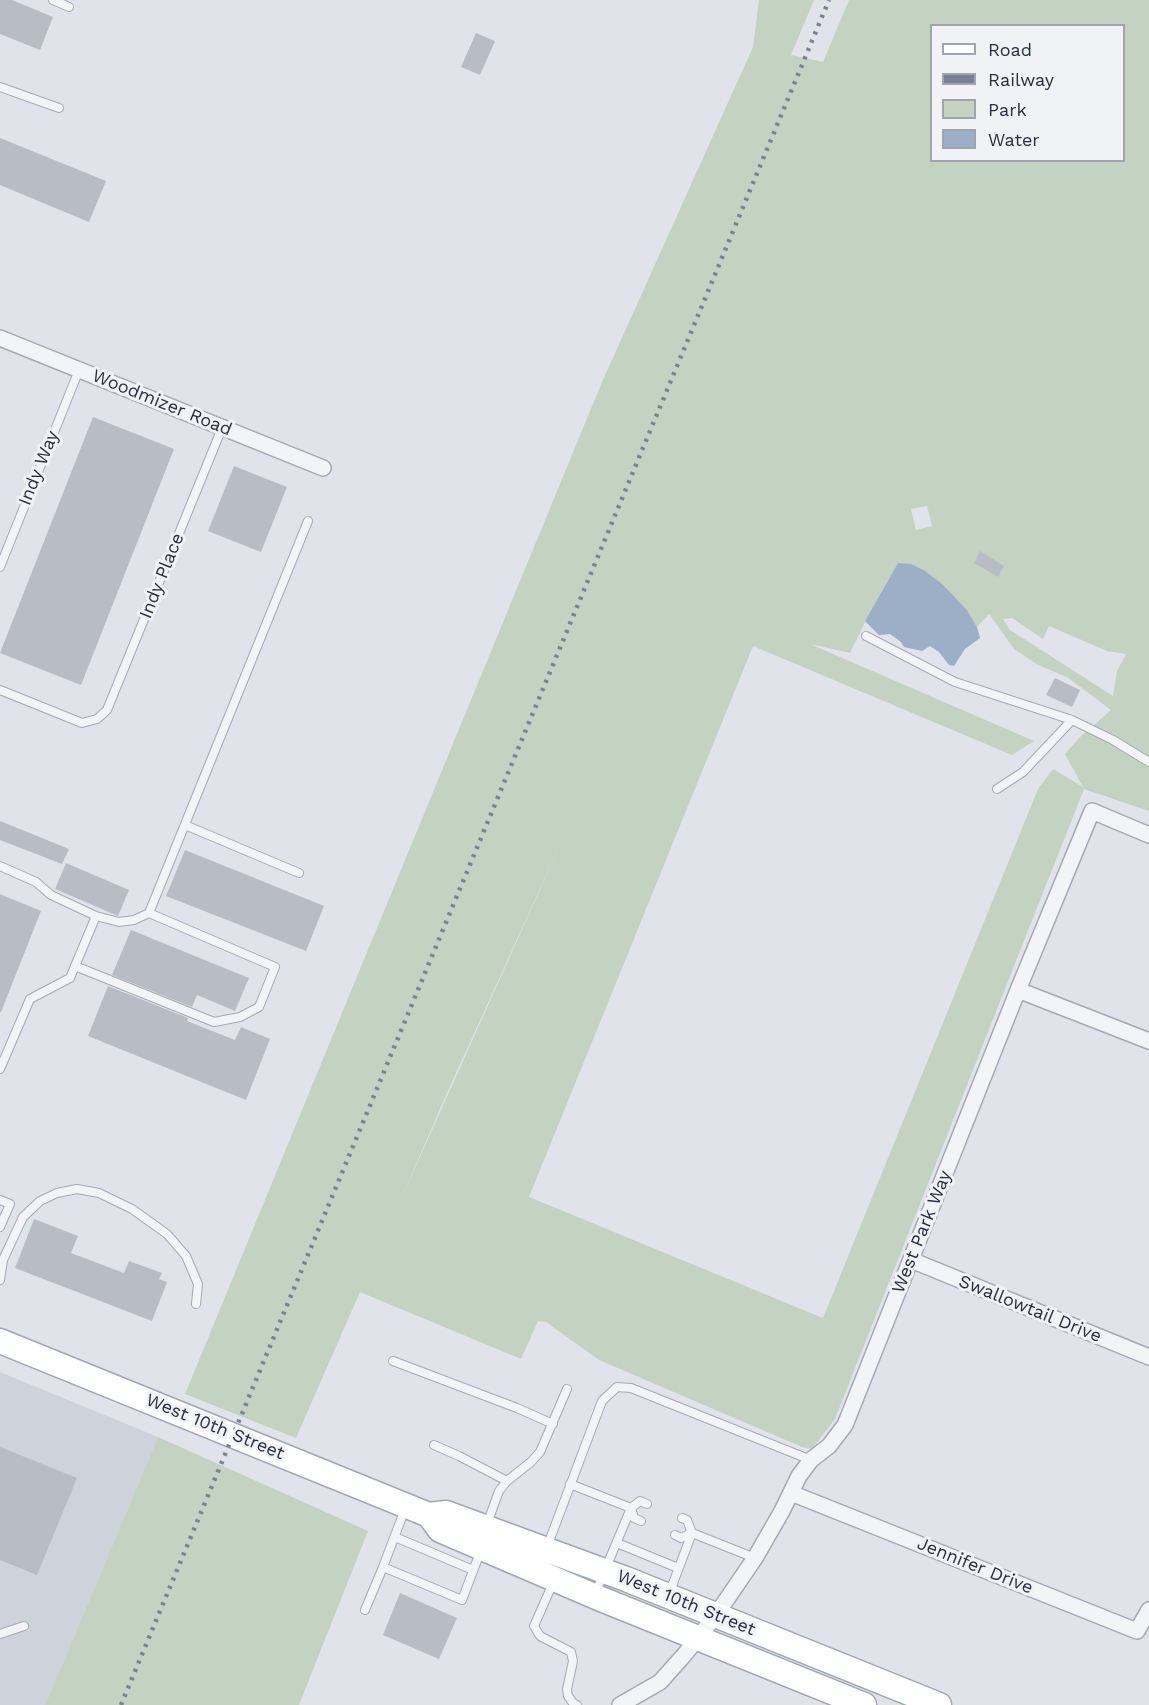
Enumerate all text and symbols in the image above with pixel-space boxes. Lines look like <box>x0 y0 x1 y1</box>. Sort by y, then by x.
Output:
legend <box>930 24 1125 162</box>
text: Road <box>988 39 1032 60</box>
text: Railway <box>988 69 1054 90</box>
text: Park <box>988 99 1027 120</box>
text: Water <box>988 129 1040 150</box>
street label: Woodmizer Road <box>89 365 235 441</box>
street label: Indy Way <box>14 428 64 508</box>
street label: Indy Place <box>135 530 189 622</box>
street label: West Park Way <box>888 1167 956 1297</box>
street label: Swallowtail Drive <box>955 1271 1105 1347</box>
street label: West 10th Street <box>143 1389 287 1465</box>
street label: Jennifer Drive <box>914 1533 1036 1599</box>
street label: West 10th Street <box>614 1565 758 1641</box>

